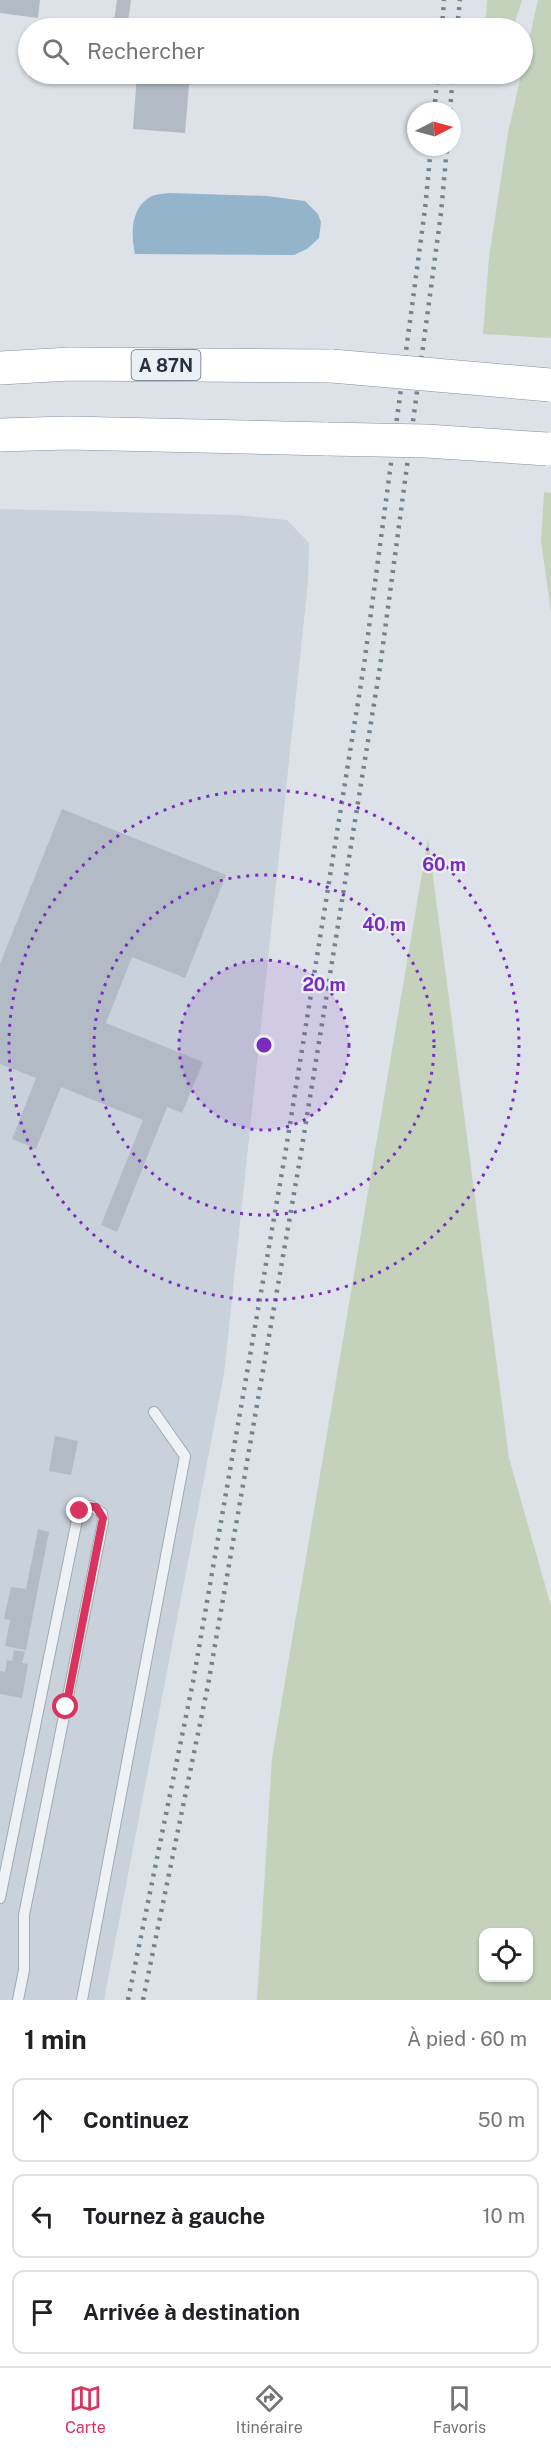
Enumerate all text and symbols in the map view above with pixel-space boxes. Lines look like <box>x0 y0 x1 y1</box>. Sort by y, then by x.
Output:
search box <box>18 18 533 84</box>
icon: search <box>39 35 72 68</box>
text: Rechercher <box>87 38 205 64</box>
north arrow <box>407 102 461 156</box>
road number: A 87N <box>132 350 201 380</box>
text: 60 m <box>422 854 466 875</box>
text: 40 m <box>362 914 406 935</box>
text: 20 m <box>302 974 346 995</box>
centre of rings <box>254 1035 274 1055</box>
route end <box>66 1497 92 1523</box>
route start <box>52 1693 78 1719</box>
map controls <box>479 1928 533 1982</box>
button: locate <box>479 1928 533 1982</box>
text: 1 min <box>24 2024 87 2055</box>
text: À pied · 60 m <box>407 2027 527 2051</box>
icon: ahead <box>26 2104 59 2137</box>
text: Continuez <box>83 2107 189 2133</box>
text: 50 m <box>478 2108 525 2132</box>
icon: left <box>26 2200 59 2233</box>
text: Tournez à gauche <box>83 2203 265 2229</box>
text: 10 m <box>482 2204 525 2228</box>
icon: arrive <box>26 2296 59 2329</box>
text: Arrivée à destination <box>83 2299 300 2325</box>
tab: Carte <box>65 2382 106 2437</box>
tab: Itinéraire <box>236 2382 303 2437</box>
tab: Favoris <box>433 2382 486 2437</box>

